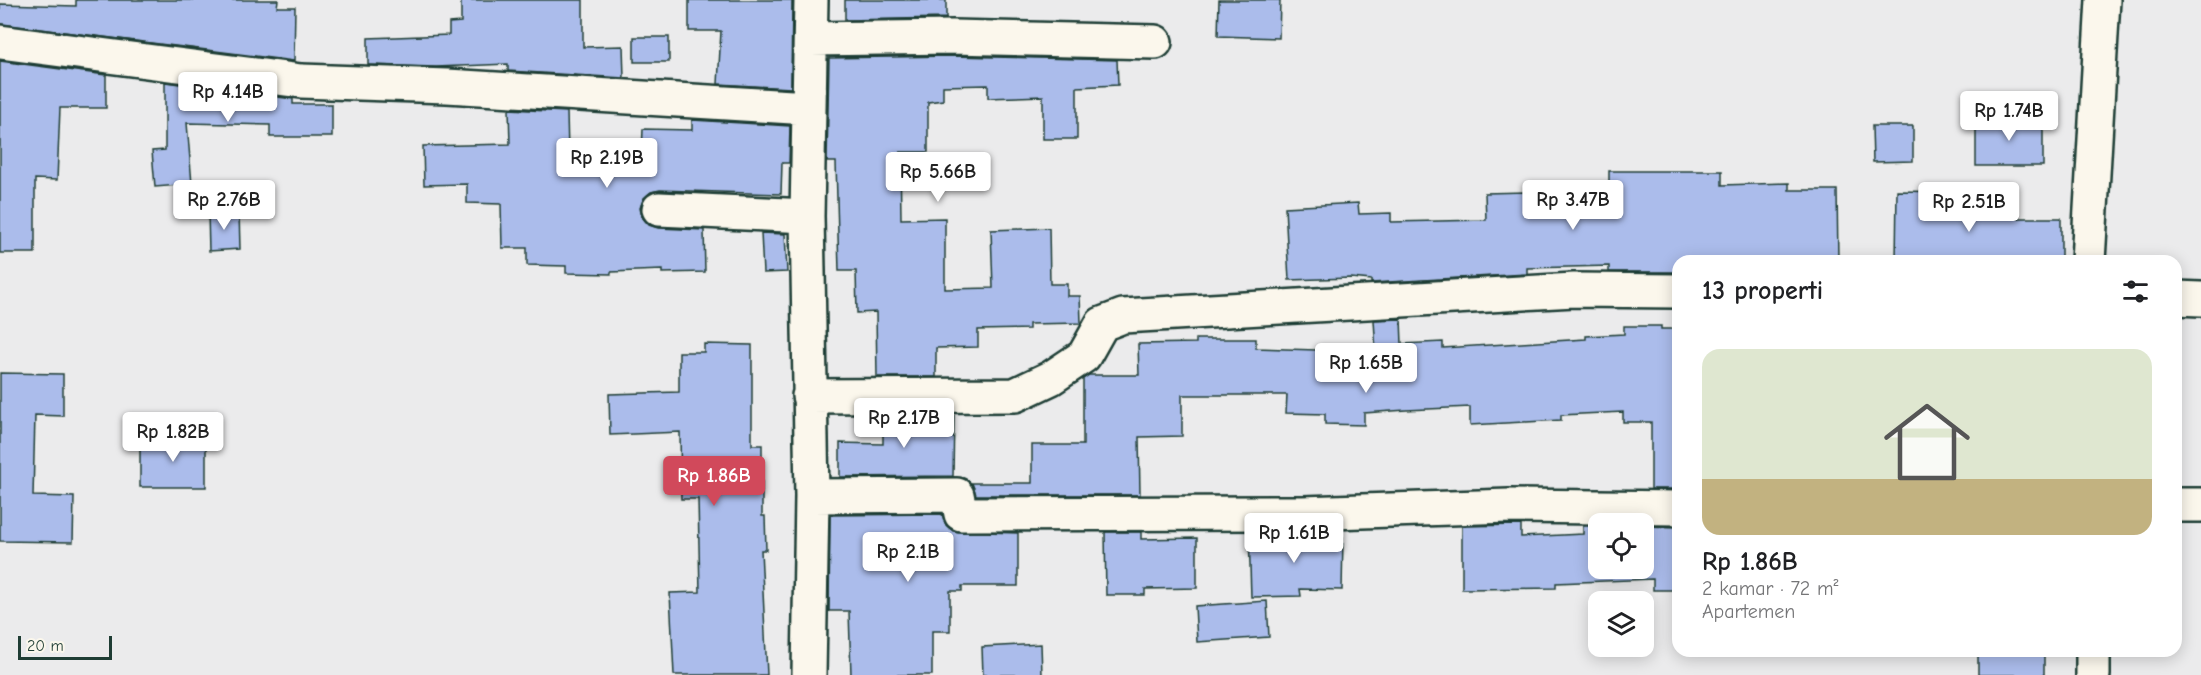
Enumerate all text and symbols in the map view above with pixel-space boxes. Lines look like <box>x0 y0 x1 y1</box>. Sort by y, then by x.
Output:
pin: Rp 4.14B <box>166 72 290 123</box>
text: Rp 4.14B <box>192 80 264 103</box>
pin: Rp 1.74B <box>1947 91 2071 142</box>
text: Rp 1.74B <box>1974 99 2044 122</box>
pin: Rp 2.19B <box>545 138 669 189</box>
text: Rp 2.19B <box>570 146 644 169</box>
pin: Rp 5.66B <box>876 152 1000 203</box>
text: Rp 5.66B <box>900 160 976 183</box>
pin: Rp 2.76B <box>162 180 286 231</box>
pin: Rp 3.47B <box>1511 180 1635 231</box>
pin: Rp 2.51B <box>1907 182 2031 233</box>
text: Rp 2.76B <box>187 188 261 211</box>
text: Rp 3.47B <box>1536 188 1610 211</box>
text: Rp 2.51B <box>1932 190 2006 213</box>
icon: filters <box>2119 275 2152 308</box>
text: 13 properti <box>1702 276 1823 306</box>
pin: Rp 1.65B <box>1304 343 1428 394</box>
text: Rp 1.65B <box>1329 351 1403 374</box>
icon: home <box>1873 388 1981 496</box>
pin: Rp 2.17B <box>842 398 966 449</box>
text: Rp 2.17B <box>868 406 940 429</box>
pin: Rp 1.82B <box>111 412 235 463</box>
text: Rp 1.82B <box>136 420 210 443</box>
pin: Rp 1.86B <box>652 456 776 507</box>
text: Rp 1.86B <box>677 464 751 487</box>
pin: Rp 1.61B <box>1232 513 1356 564</box>
map controls <box>1588 513 1654 657</box>
button: locate <box>1588 513 1654 579</box>
text: Rp 1.61B <box>1258 521 1330 544</box>
pin: Rp 2.1B <box>853 532 963 583</box>
text: Rp 2.1B <box>877 540 939 563</box>
text: Rp 1.86B <box>1702 547 1798 577</box>
text: 2 kamar · 72 m² <box>1702 577 1839 600</box>
button: layers <box>1588 591 1654 657</box>
text: Apartemen <box>1702 600 1795 623</box>
scale bar <box>18 633 112 660</box>
text: 20 m <box>27 637 64 655</box>

